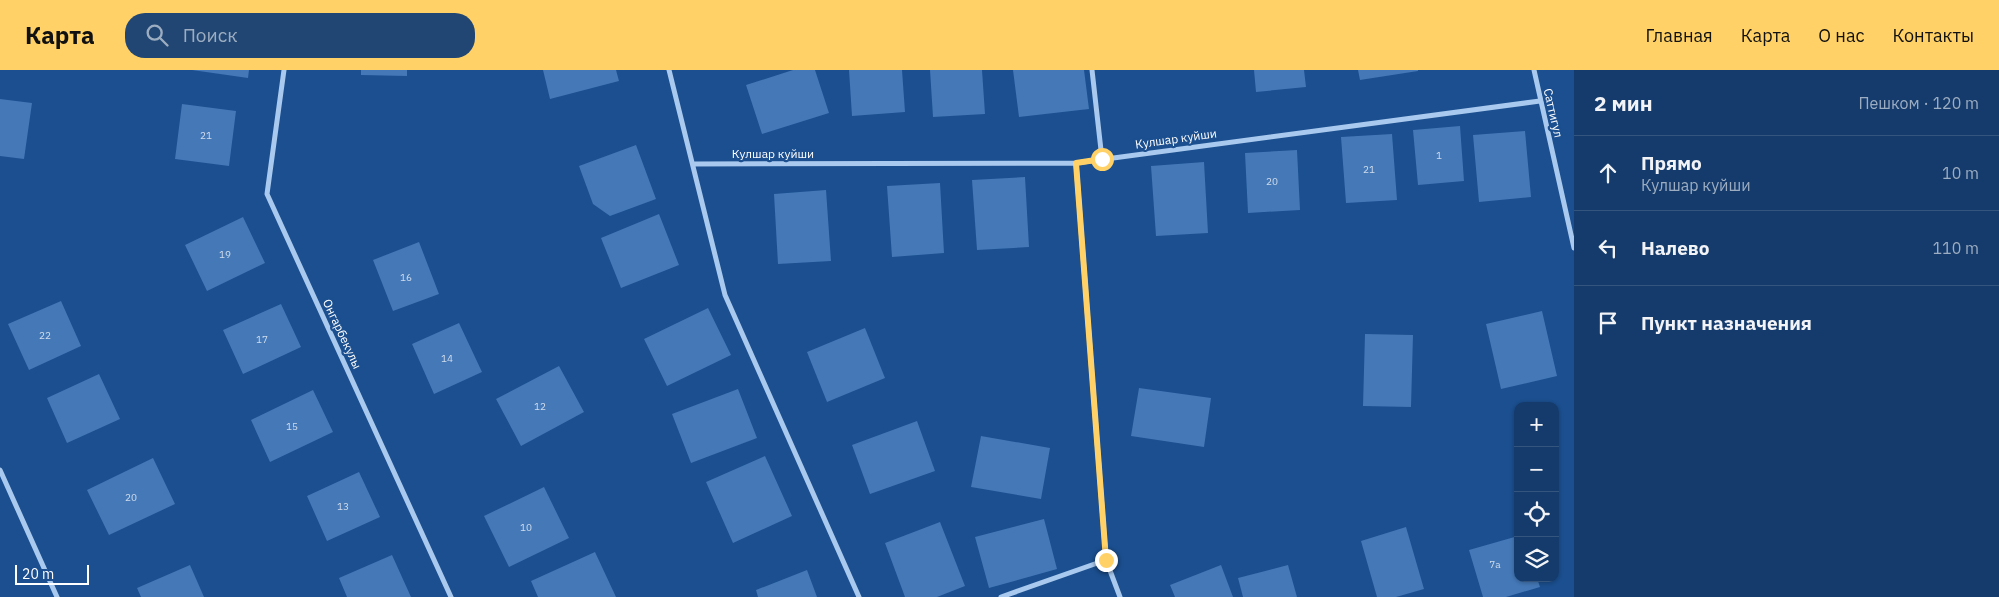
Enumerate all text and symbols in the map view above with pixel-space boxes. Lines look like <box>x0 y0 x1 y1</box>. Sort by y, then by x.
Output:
search box <box>125 13 475 58</box>
text: Карта <box>25 19 95 51</box>
icon: search <box>143 21 171 49</box>
text: Поиск <box>183 23 238 47</box>
text: Главная <box>1645 24 1713 47</box>
text: Карта <box>1741 24 1790 47</box>
text: О нас <box>1818 24 1865 47</box>
text: Контакты <box>1893 24 1974 47</box>
street label: Саттигул <box>1541 87 1566 139</box>
text: 2 мин <box>1594 89 1653 117</box>
text: Пешком · 120 m <box>1858 93 1979 113</box>
street label: Кулшар куйши <box>1134 125 1218 152</box>
house number: 21 <box>200 129 212 142</box>
street label: Кулшар куйши <box>732 146 814 161</box>
route start <box>1091 148 1114 171</box>
house number: 1 <box>1436 149 1442 162</box>
text: Прямо <box>1641 151 1702 175</box>
icon: ahead <box>1594 159 1622 187</box>
house number: 21 <box>1363 163 1375 176</box>
text: 10 m <box>1942 163 1979 183</box>
house number: 20 <box>1266 175 1278 188</box>
text: Кулшар куйши <box>1641 175 1751 195</box>
icon: left <box>1594 234 1622 262</box>
text: Налево <box>1641 236 1710 260</box>
text: 110 m <box>1932 238 1979 258</box>
house number: 19 <box>219 248 231 261</box>
house number: 16 <box>400 271 412 284</box>
street label: Онгарбекулы <box>320 297 365 371</box>
icon: arrive <box>1594 309 1622 337</box>
text: Пункт назначения <box>1641 311 1812 335</box>
house number: 22 <box>39 329 51 342</box>
house number: 17 <box>256 333 268 346</box>
house number: 14 <box>441 352 453 365</box>
house number: 12 <box>534 400 546 413</box>
map controls <box>1514 402 1559 582</box>
button: + <box>1514 402 1559 447</box>
house number: 15 <box>286 420 298 433</box>
button: − <box>1514 447 1559 492</box>
house number: 20 <box>125 491 137 504</box>
button: locate <box>1514 492 1559 537</box>
house number: 13 <box>337 500 349 513</box>
house number: 10 <box>520 521 532 534</box>
button: layers <box>1514 537 1559 582</box>
route end <box>1095 549 1118 572</box>
house number: 7а <box>1489 558 1501 571</box>
scale bar <box>15 562 89 585</box>
text: 20 m <box>22 565 54 583</box>

